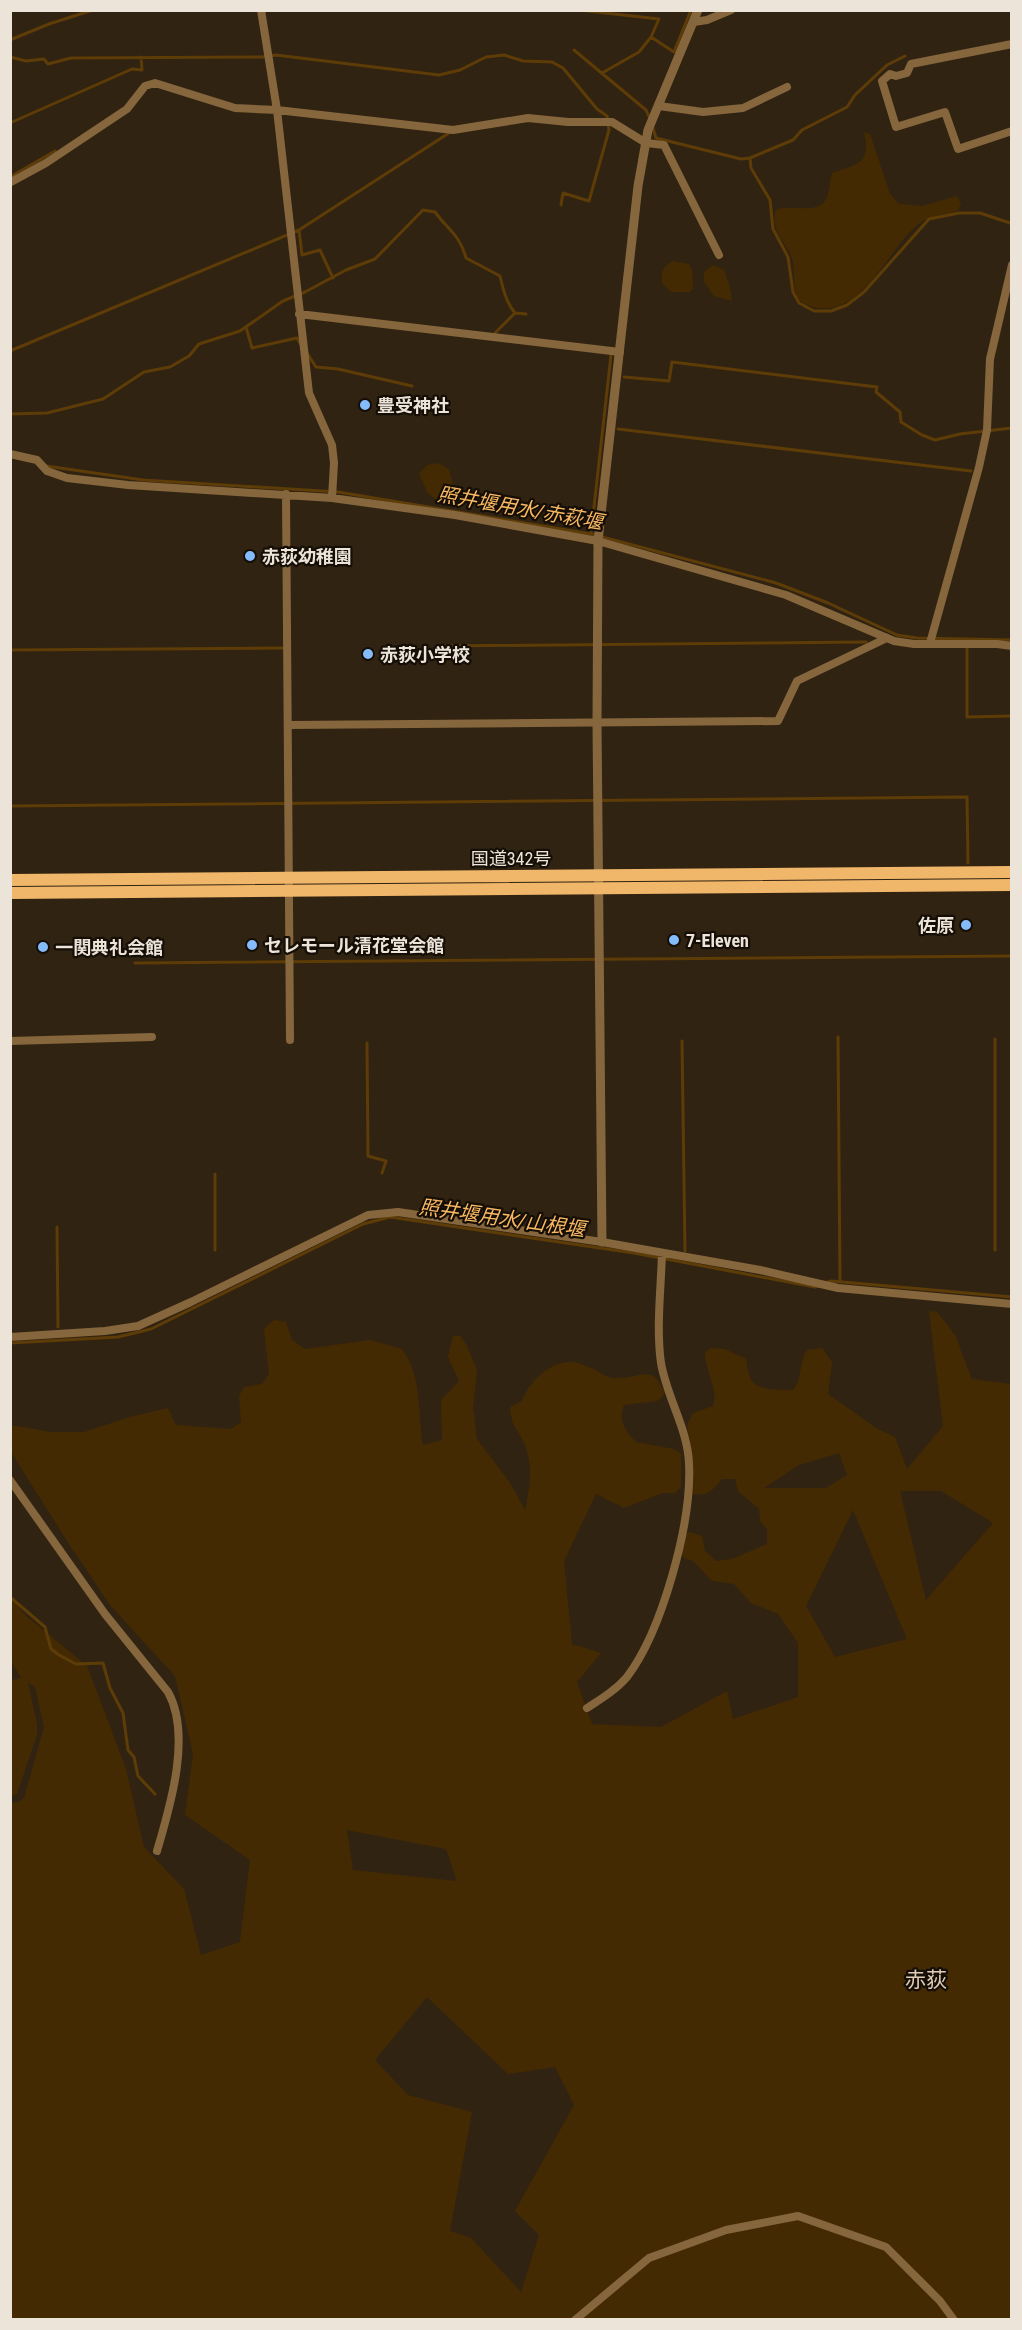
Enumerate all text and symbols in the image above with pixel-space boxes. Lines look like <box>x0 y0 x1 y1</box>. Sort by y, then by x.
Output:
place label: 豊受神社 <box>377 395 449 416</box>
marker: 豊受神社 <box>358 398 372 412</box>
water label: 照井堰用水/赤萩堰 <box>436 482 608 535</box>
place label: 赤荻幼稚園 <box>262 546 352 567</box>
marker: 赤荻幼稚園 <box>243 549 257 563</box>
place label: 赤荻小学校 <box>380 644 470 665</box>
marker: 赤荻小学校 <box>361 647 375 661</box>
street label: 国道342号 <box>471 848 551 869</box>
place label: 佐原 <box>918 915 954 936</box>
marker: 佐原 <box>959 918 973 932</box>
place label: 7-Eleven <box>686 930 749 951</box>
marker: 7-Eleven <box>667 933 681 947</box>
place label: セレモール清花堂会館 <box>264 935 444 956</box>
place label: 一関典礼会館 <box>55 937 163 958</box>
marker: セレモール清花堂会館 <box>245 938 259 952</box>
marker: 一関典礼会館 <box>36 940 50 954</box>
water label: 照井堰用水/山根堰 <box>418 1194 590 1242</box>
district label: 赤荻 <box>905 1968 947 1992</box>

